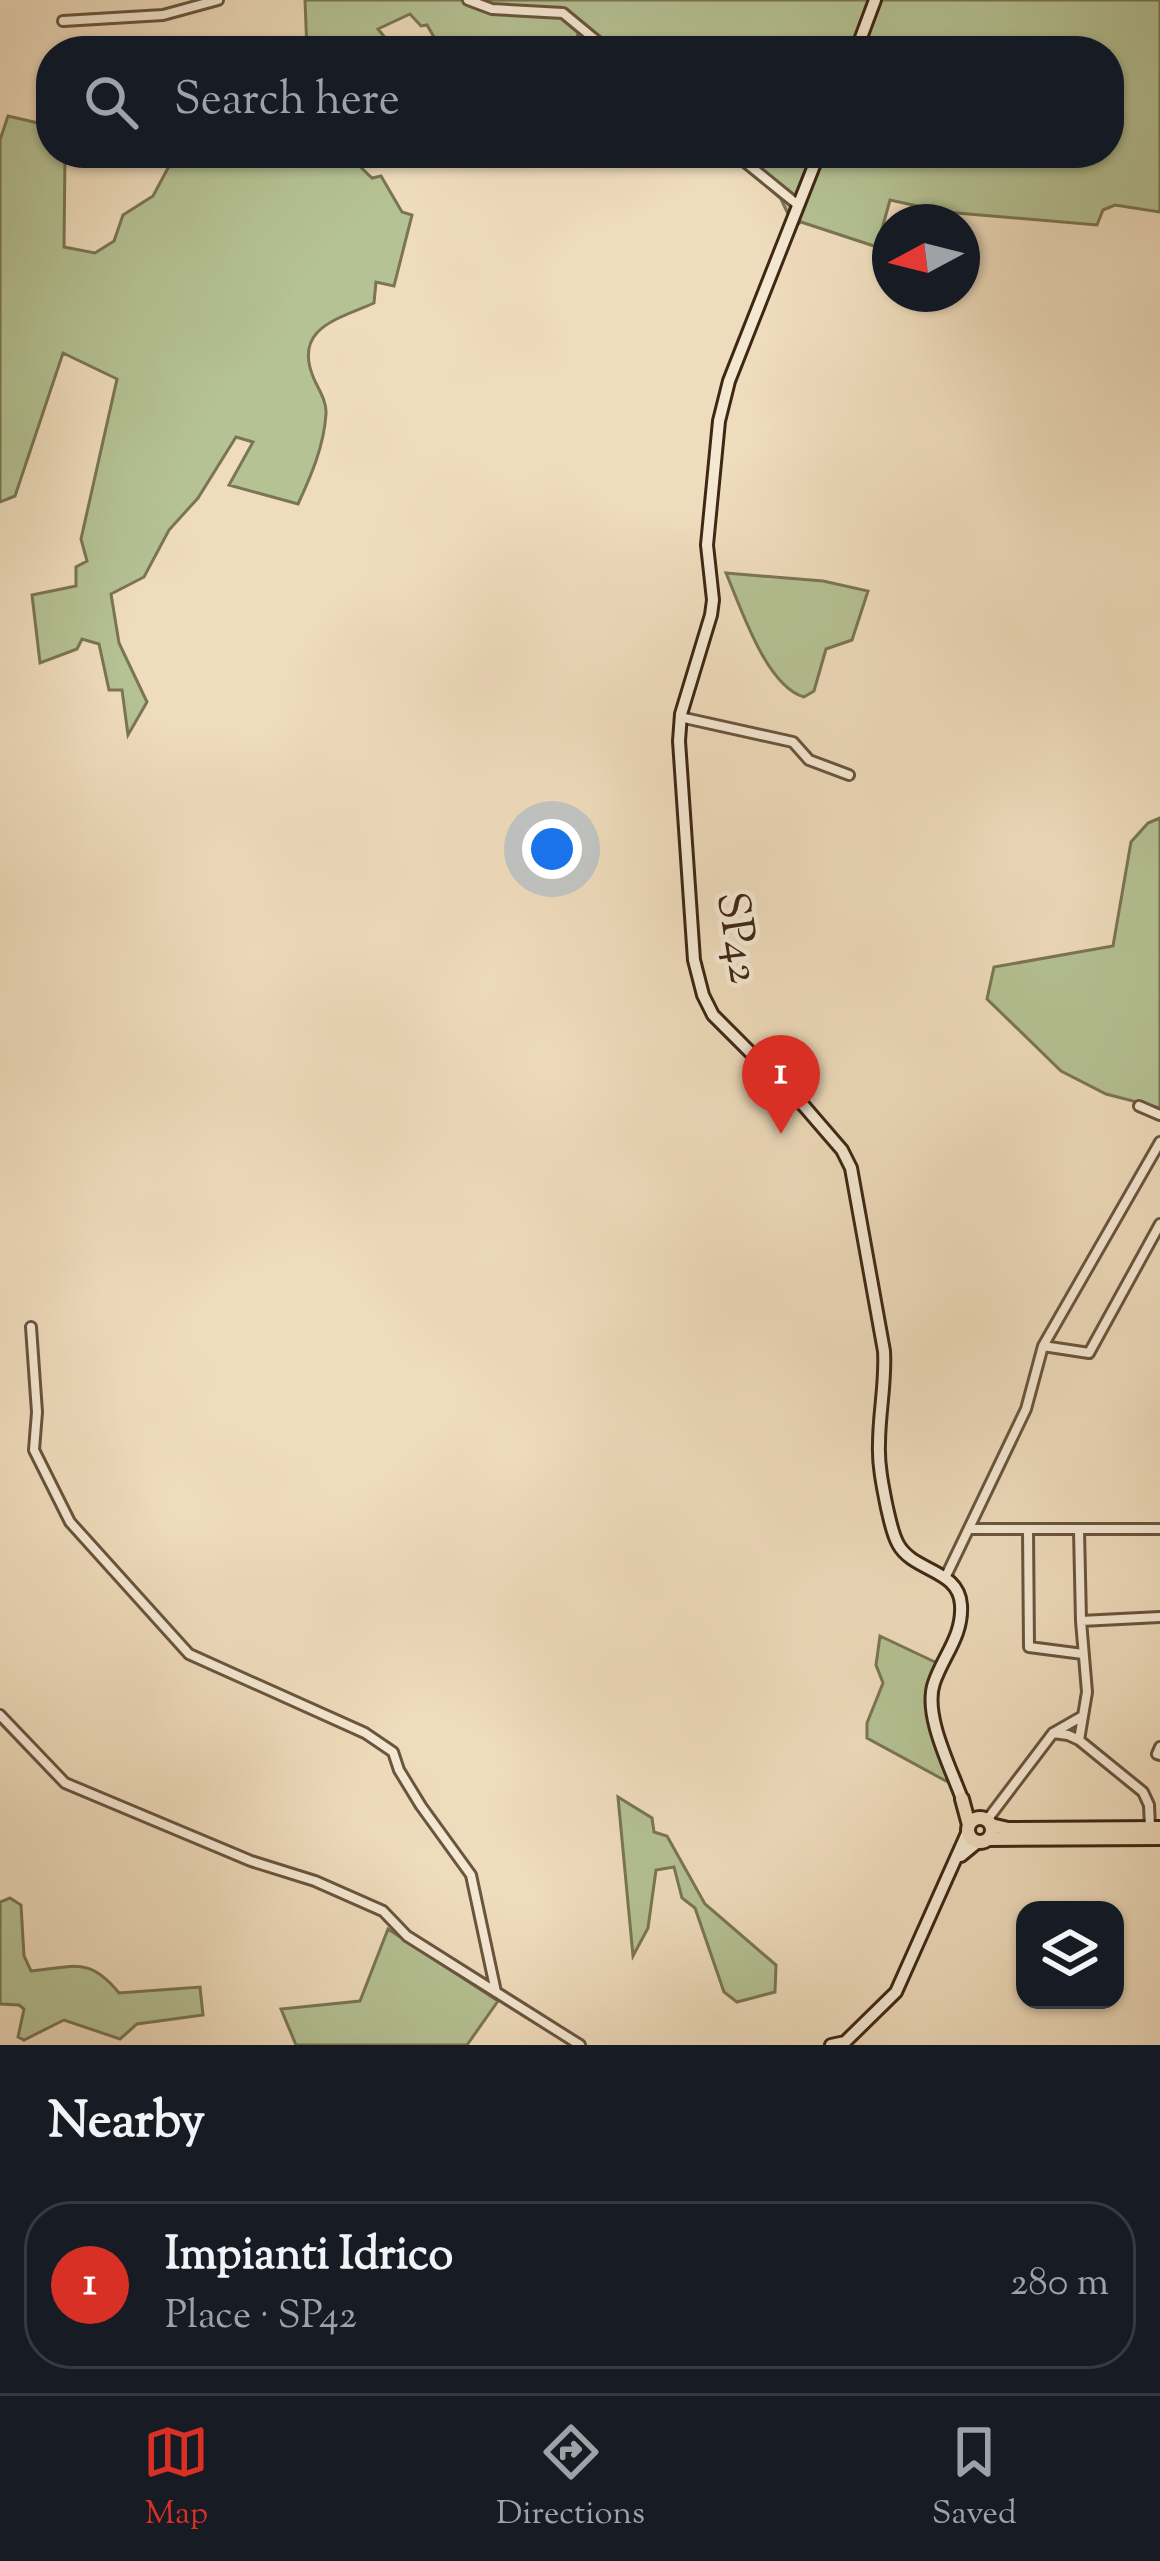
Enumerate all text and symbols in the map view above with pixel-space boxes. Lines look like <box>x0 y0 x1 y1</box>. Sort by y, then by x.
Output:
search box <box>36 36 1124 168</box>
icon: search <box>78 69 144 135</box>
text: Search here <box>174 70 400 135</box>
north arrow <box>872 204 980 312</box>
your location <box>522 819 582 879</box>
street label: SP42 <box>696 888 774 988</box>
pin: 1 <box>742 1035 820 1134</box>
map controls <box>1016 1901 1124 2009</box>
button: layers <box>1016 1901 1124 2009</box>
text: Nearby <box>48 2087 205 2160</box>
text: Impianti Idrico <box>165 2225 453 2290</box>
text: 1 <box>83 2257 97 2313</box>
text: 280 m <box>1010 2257 1109 2313</box>
text: Place · SP42 <box>165 2290 357 2346</box>
tab: Map <box>143 2419 209 2539</box>
tab: Directions <box>496 2419 645 2539</box>
tab: Saved <box>932 2419 1017 2539</box>

